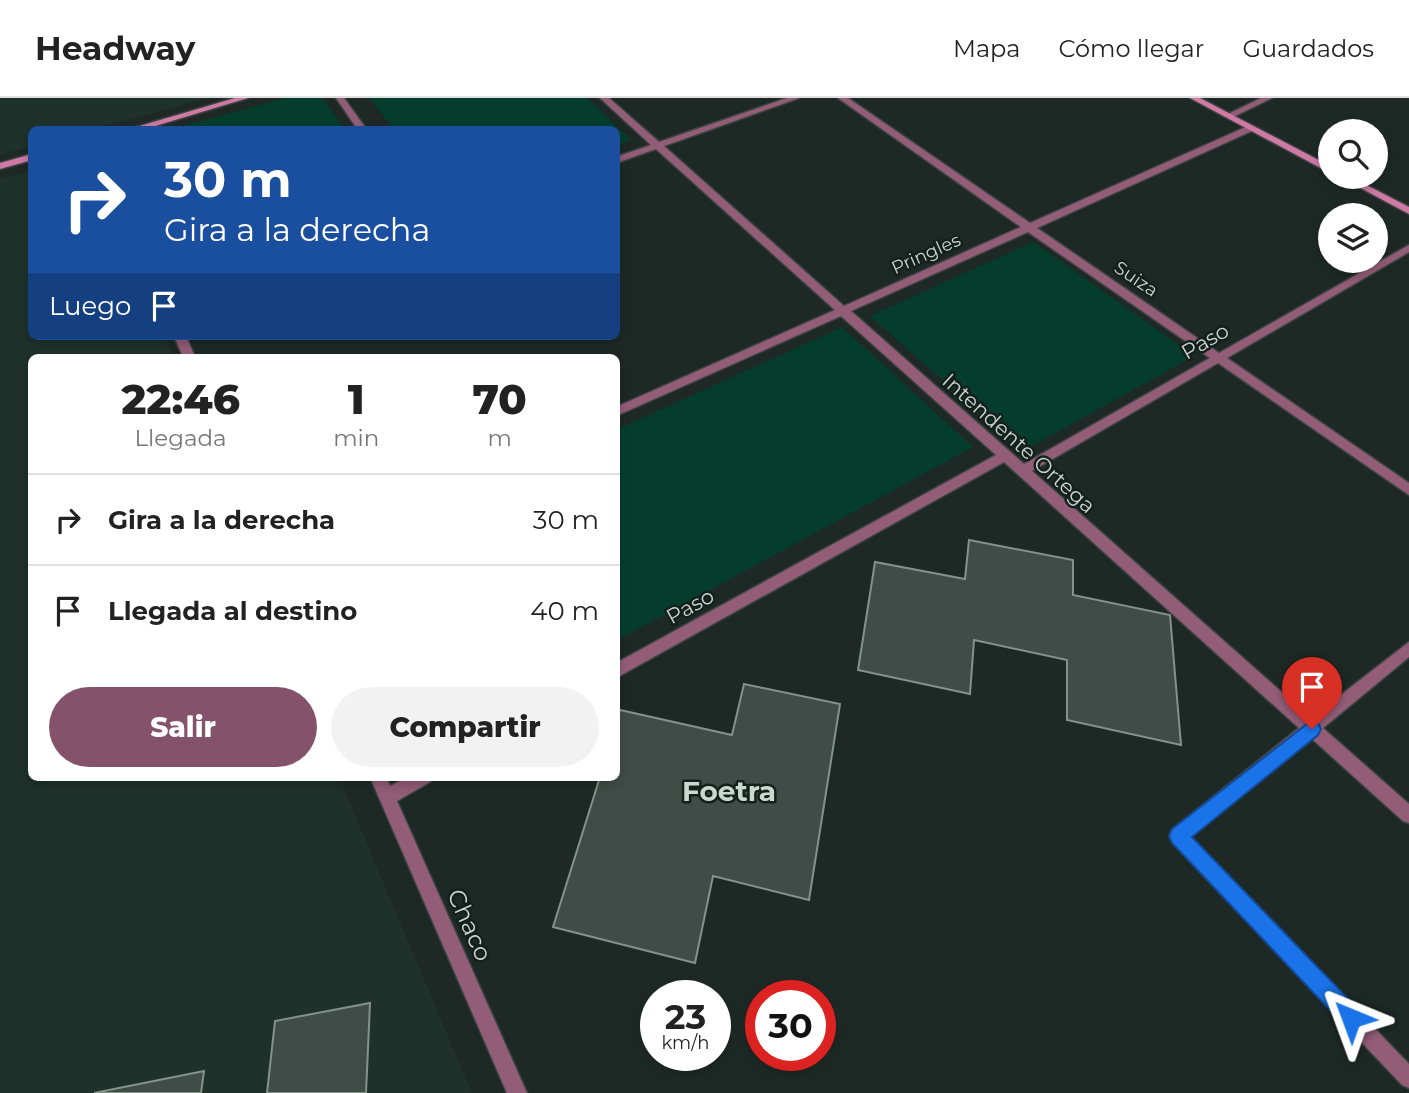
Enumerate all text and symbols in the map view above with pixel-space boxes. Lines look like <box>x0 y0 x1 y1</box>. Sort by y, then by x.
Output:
text: Headway <box>35 28 195 68</box>
text: Mapa <box>953 34 1020 63</box>
text: Cómo llegar <box>1058 34 1204 63</box>
text: Guardados <box>1242 34 1374 63</box>
map controls <box>1318 119 1388 273</box>
button: search <box>1318 119 1388 189</box>
text: 30 m <box>164 150 292 209</box>
icon: right <box>49 154 140 245</box>
button: layers <box>1318 203 1388 273</box>
text: Gira a la derecha <box>164 210 430 249</box>
street label: Pringles <box>888 229 964 279</box>
street label: Suiza <box>1110 257 1162 301</box>
icon: arrive <box>145 287 183 325</box>
text: Luego <box>49 290 131 322</box>
street label: Paso <box>1177 318 1233 364</box>
street label: Intendente Ortega <box>937 368 1101 518</box>
text: 22:46 <box>121 373 240 425</box>
text: 1 <box>348 373 365 425</box>
text: 70 <box>472 373 527 425</box>
text: Llegada <box>135 424 227 452</box>
text: min <box>333 424 379 452</box>
text: m <box>487 424 512 452</box>
icon: right <box>49 501 87 539</box>
text: Gira a la derecha <box>108 504 335 536</box>
text: 30 m <box>533 504 599 536</box>
street label: Paso <box>662 583 718 629</box>
icon: arrive <box>49 592 87 630</box>
text: Llegada al destino <box>108 595 357 627</box>
text: 40 m <box>530 595 599 627</box>
pin <box>1282 657 1342 729</box>
icon: arrive <box>1293 668 1331 706</box>
button: Salir <box>49 687 317 767</box>
button: Compartir <box>331 687 599 767</box>
district label: Foetra <box>682 774 776 808</box>
street label: Chaco <box>441 885 499 965</box>
speed limit sign: 30 <box>745 980 836 1071</box>
position arrow <box>1314 981 1388 1055</box>
text: 23 <box>665 995 706 1038</box>
text: km/h <box>661 1032 710 1054</box>

